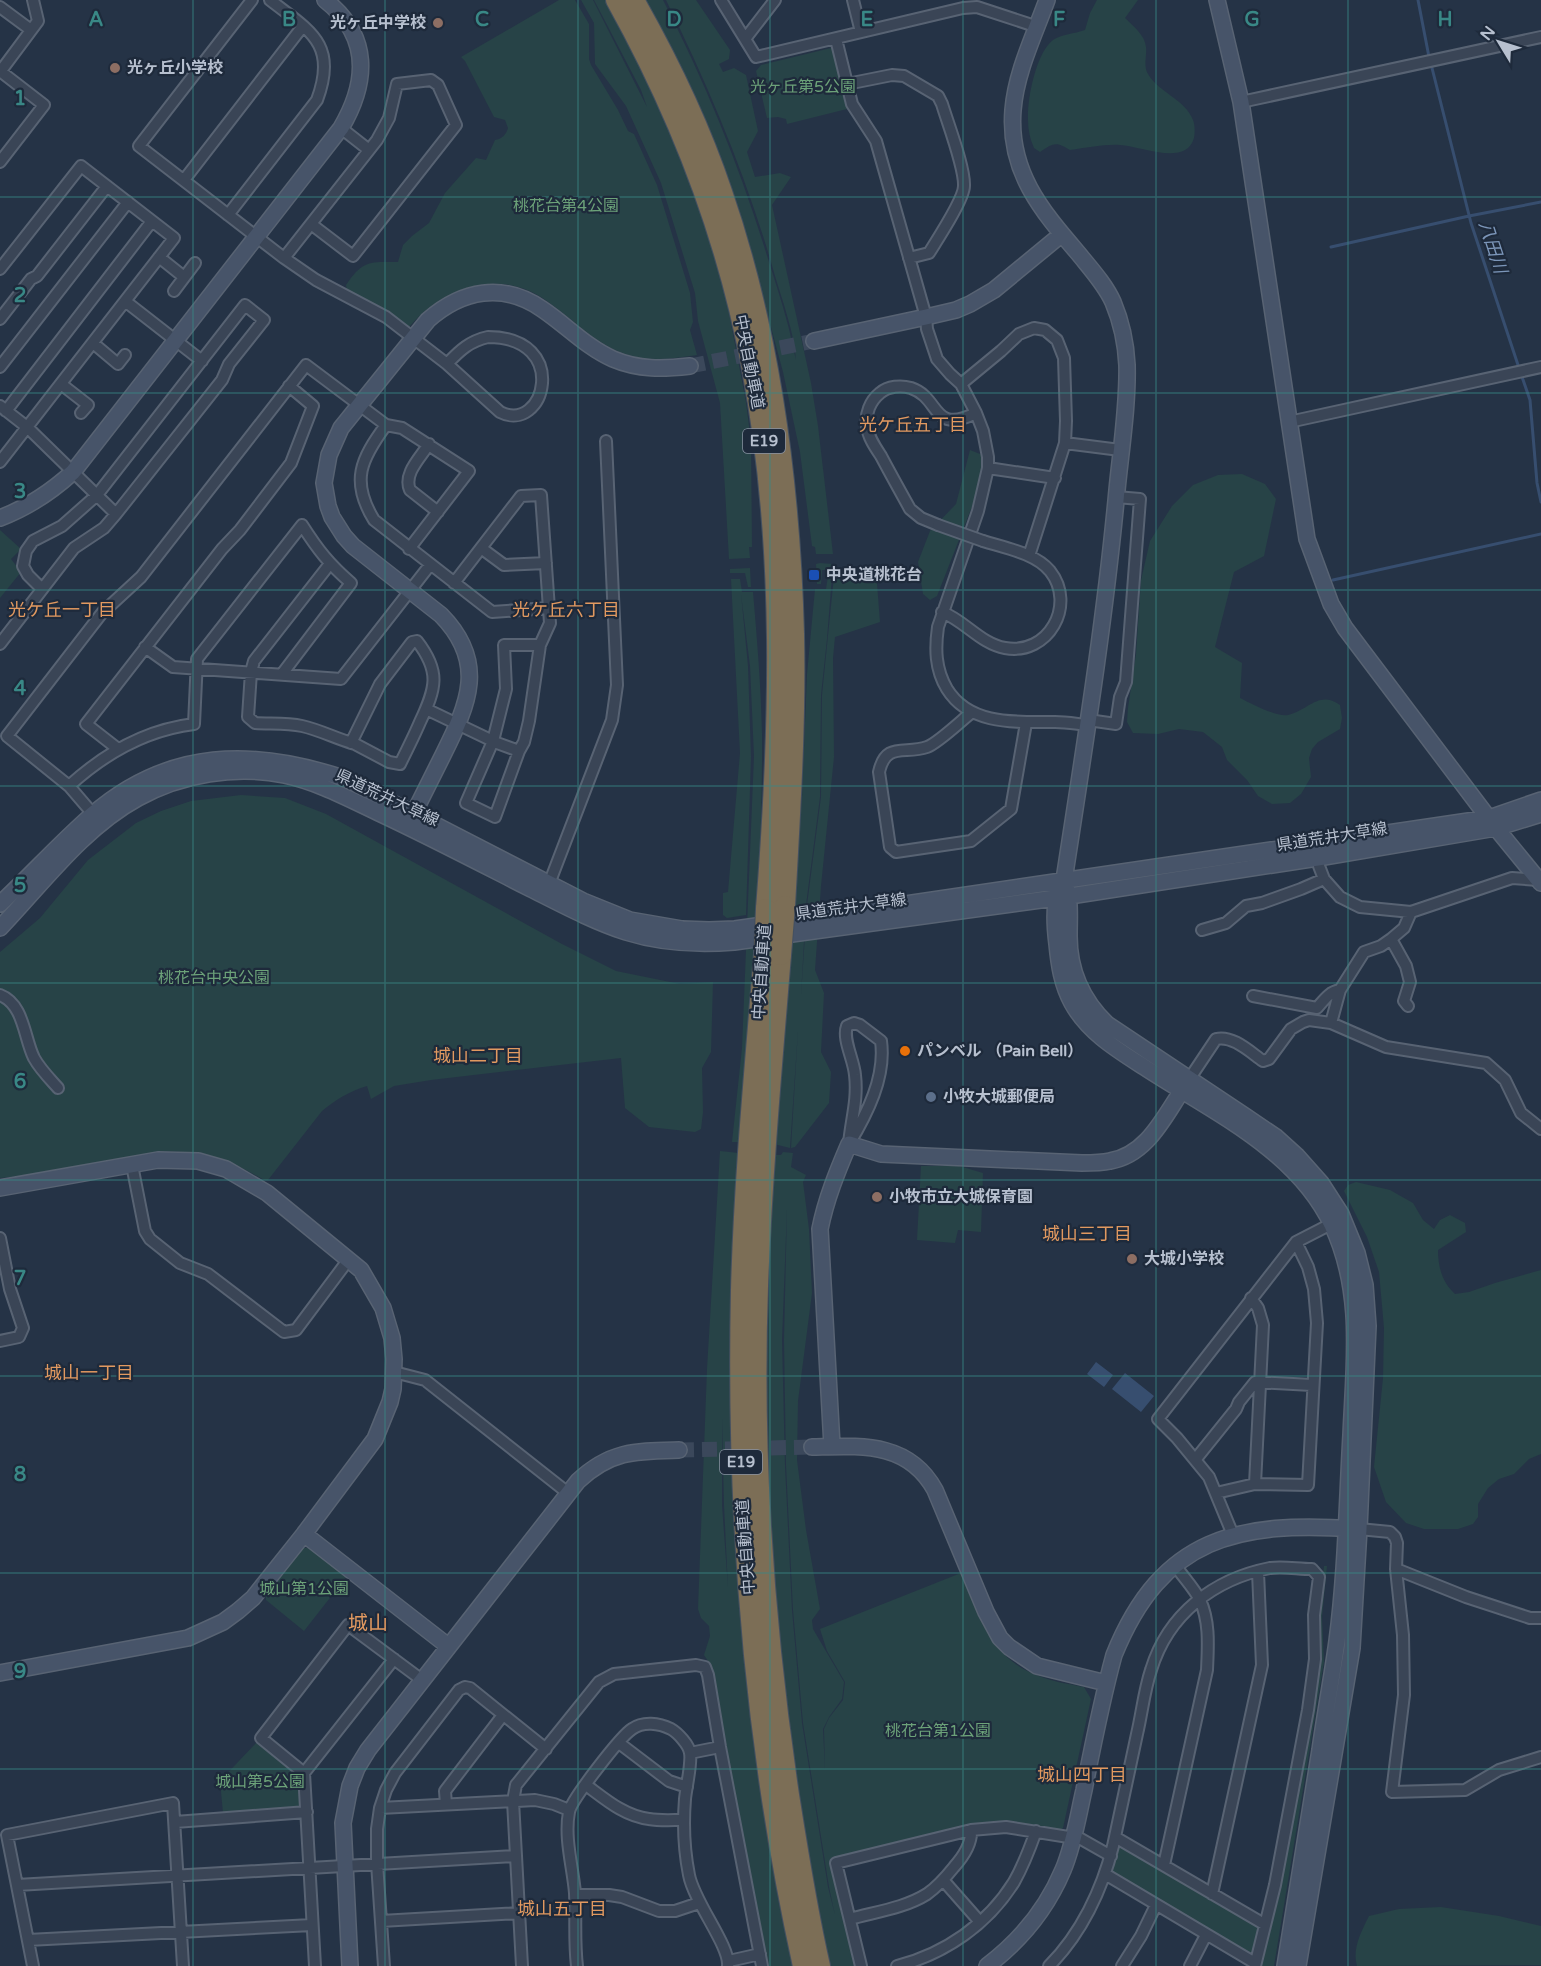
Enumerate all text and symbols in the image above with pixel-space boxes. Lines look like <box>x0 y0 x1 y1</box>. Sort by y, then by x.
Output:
text: A <box>89 8 104 32</box>
text: B <box>282 8 296 32</box>
text: C <box>475 8 489 32</box>
text: D <box>666 8 682 32</box>
text: E <box>861 8 874 32</box>
text: F <box>1053 8 1065 32</box>
text: G <box>1244 8 1260 32</box>
text: H <box>1437 8 1453 32</box>
north arrow <box>1469 12 1529 72</box>
place label: 光ヶ丘中学校 <box>330 13 426 33</box>
marker: 光ヶ丘中学校 <box>431 16 445 30</box>
text: N <box>1476 22 1500 45</box>
place label: 光ヶ丘小学校 <box>127 58 223 78</box>
marker: 光ヶ丘小学校 <box>108 61 122 75</box>
park label: 光ヶ丘第5公園 <box>750 77 856 97</box>
text: 1 <box>14 87 26 111</box>
park label: 桃花台第4公園 <box>513 196 619 216</box>
water label: 八田川 <box>1474 218 1512 278</box>
text: 2 <box>14 284 26 308</box>
street label: 中央自動車道 <box>730 313 768 411</box>
district label: 光ケ丘五丁目 <box>859 414 967 436</box>
road number: E19 <box>743 429 785 453</box>
text: 3 <box>14 480 26 504</box>
place label: 中央道桃花台 <box>826 565 922 585</box>
marker: 中央道桃花台 <box>807 568 821 582</box>
district label: 光ケ丘一丁目 <box>8 599 116 621</box>
district label: 光ケ丘六丁目 <box>512 599 620 621</box>
text: 4 <box>14 677 27 701</box>
street label: 県道荒井大草線 <box>332 765 442 831</box>
street label: 県道荒井大草線 <box>1275 818 1389 856</box>
text: 5 <box>14 874 26 898</box>
street label: 県道荒井大草線 <box>794 889 908 925</box>
street label: 中央自動車道 <box>749 923 775 1021</box>
park label: 桃花台中央公園 <box>158 968 270 988</box>
place label: パンベル （Pain Bell） <box>917 1041 1083 1061</box>
marker: パンベル （Pain Bell） <box>898 1044 912 1058</box>
district label: 城山二丁目 <box>433 1045 523 1067</box>
text: 6 <box>14 1070 26 1094</box>
place label: 小牧大城郵便局 <box>943 1087 1055 1107</box>
marker: 小牧大城郵便局 <box>924 1090 938 1104</box>
place label: 小牧市立大城保育園 <box>889 1187 1033 1207</box>
marker: 小牧市立大城保育園 <box>870 1190 884 1204</box>
district label: 城山三丁目 <box>1042 1223 1132 1245</box>
place label: 大城小学校 <box>1144 1249 1224 1269</box>
marker: 大城小学校 <box>1125 1252 1139 1266</box>
text: 7 <box>14 1267 26 1291</box>
district label: 城山一丁目 <box>44 1362 134 1384</box>
road number: E19 <box>720 1450 762 1474</box>
text: 8 <box>14 1463 26 1487</box>
street label: 中央自動車道 <box>733 1498 759 1596</box>
park label: 城山第1公園 <box>259 1579 349 1599</box>
district label: 城山 <box>348 1612 388 1636</box>
text: 9 <box>14 1660 26 1684</box>
park label: 桃花台第1公園 <box>885 1721 991 1741</box>
district label: 城山四丁目 <box>1037 1764 1127 1786</box>
park label: 城山第5公園 <box>215 1772 305 1792</box>
district label: 城山五丁目 <box>517 1898 607 1920</box>

